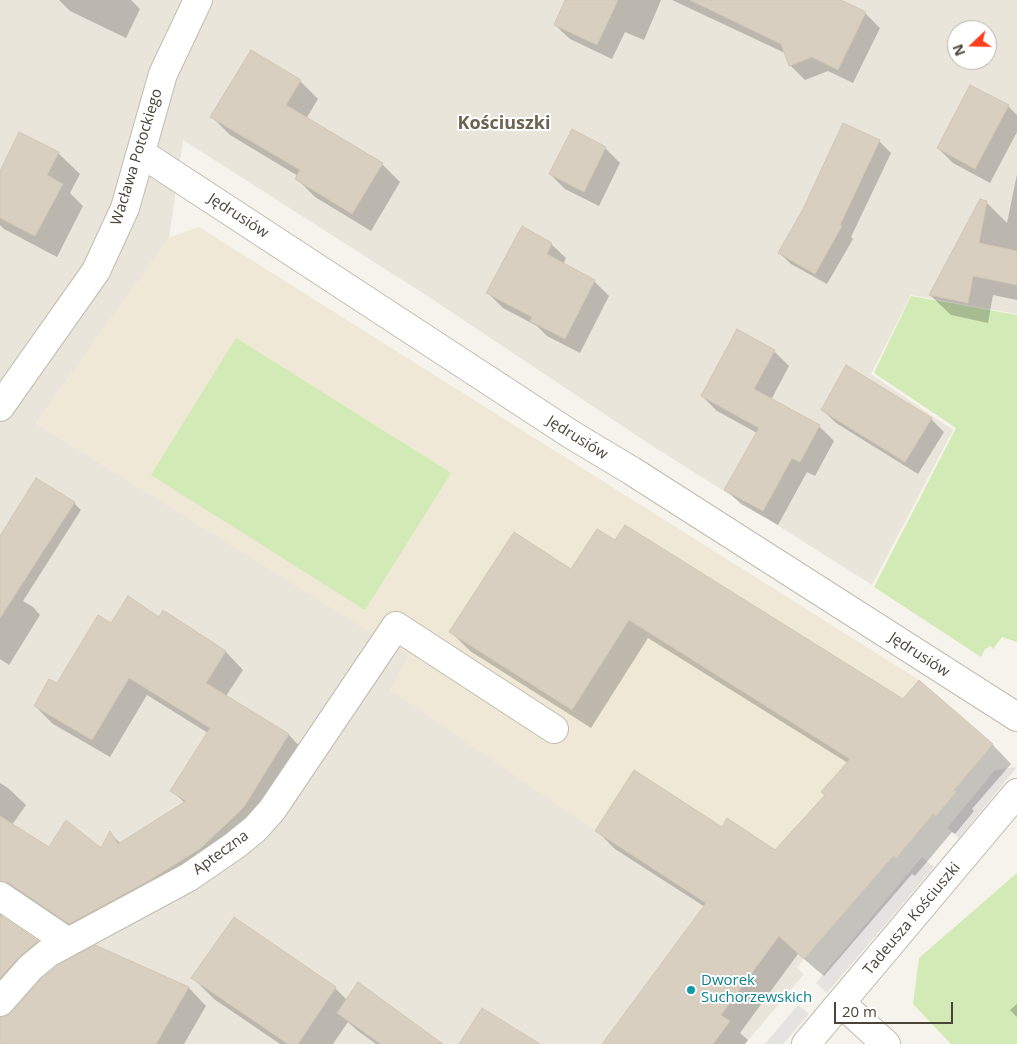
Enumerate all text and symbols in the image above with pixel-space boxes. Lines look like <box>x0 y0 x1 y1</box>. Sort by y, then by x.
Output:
north arrow <box>947 20 997 70</box>
text: N <box>948 41 969 59</box>
street label: Wacława Potockiego <box>108 86 166 228</box>
district label: Kościuszki <box>457 113 551 135</box>
street label: Jędrusiów <box>204 190 272 242</box>
street label: Jędrusiów <box>543 412 611 464</box>
street label: Jędrusiów <box>885 629 953 681</box>
street label: Apteczna <box>190 827 252 879</box>
street label: Tadeusza Kościuszki <box>860 859 964 979</box>
place label: Dworek Suchorzewskich <box>701 972 812 1007</box>
marker: Dworek Suchorzewskich <box>685 984 697 996</box>
scale bar <box>837 992 956 1024</box>
text: 20 m <box>842 1001 877 1021</box>

